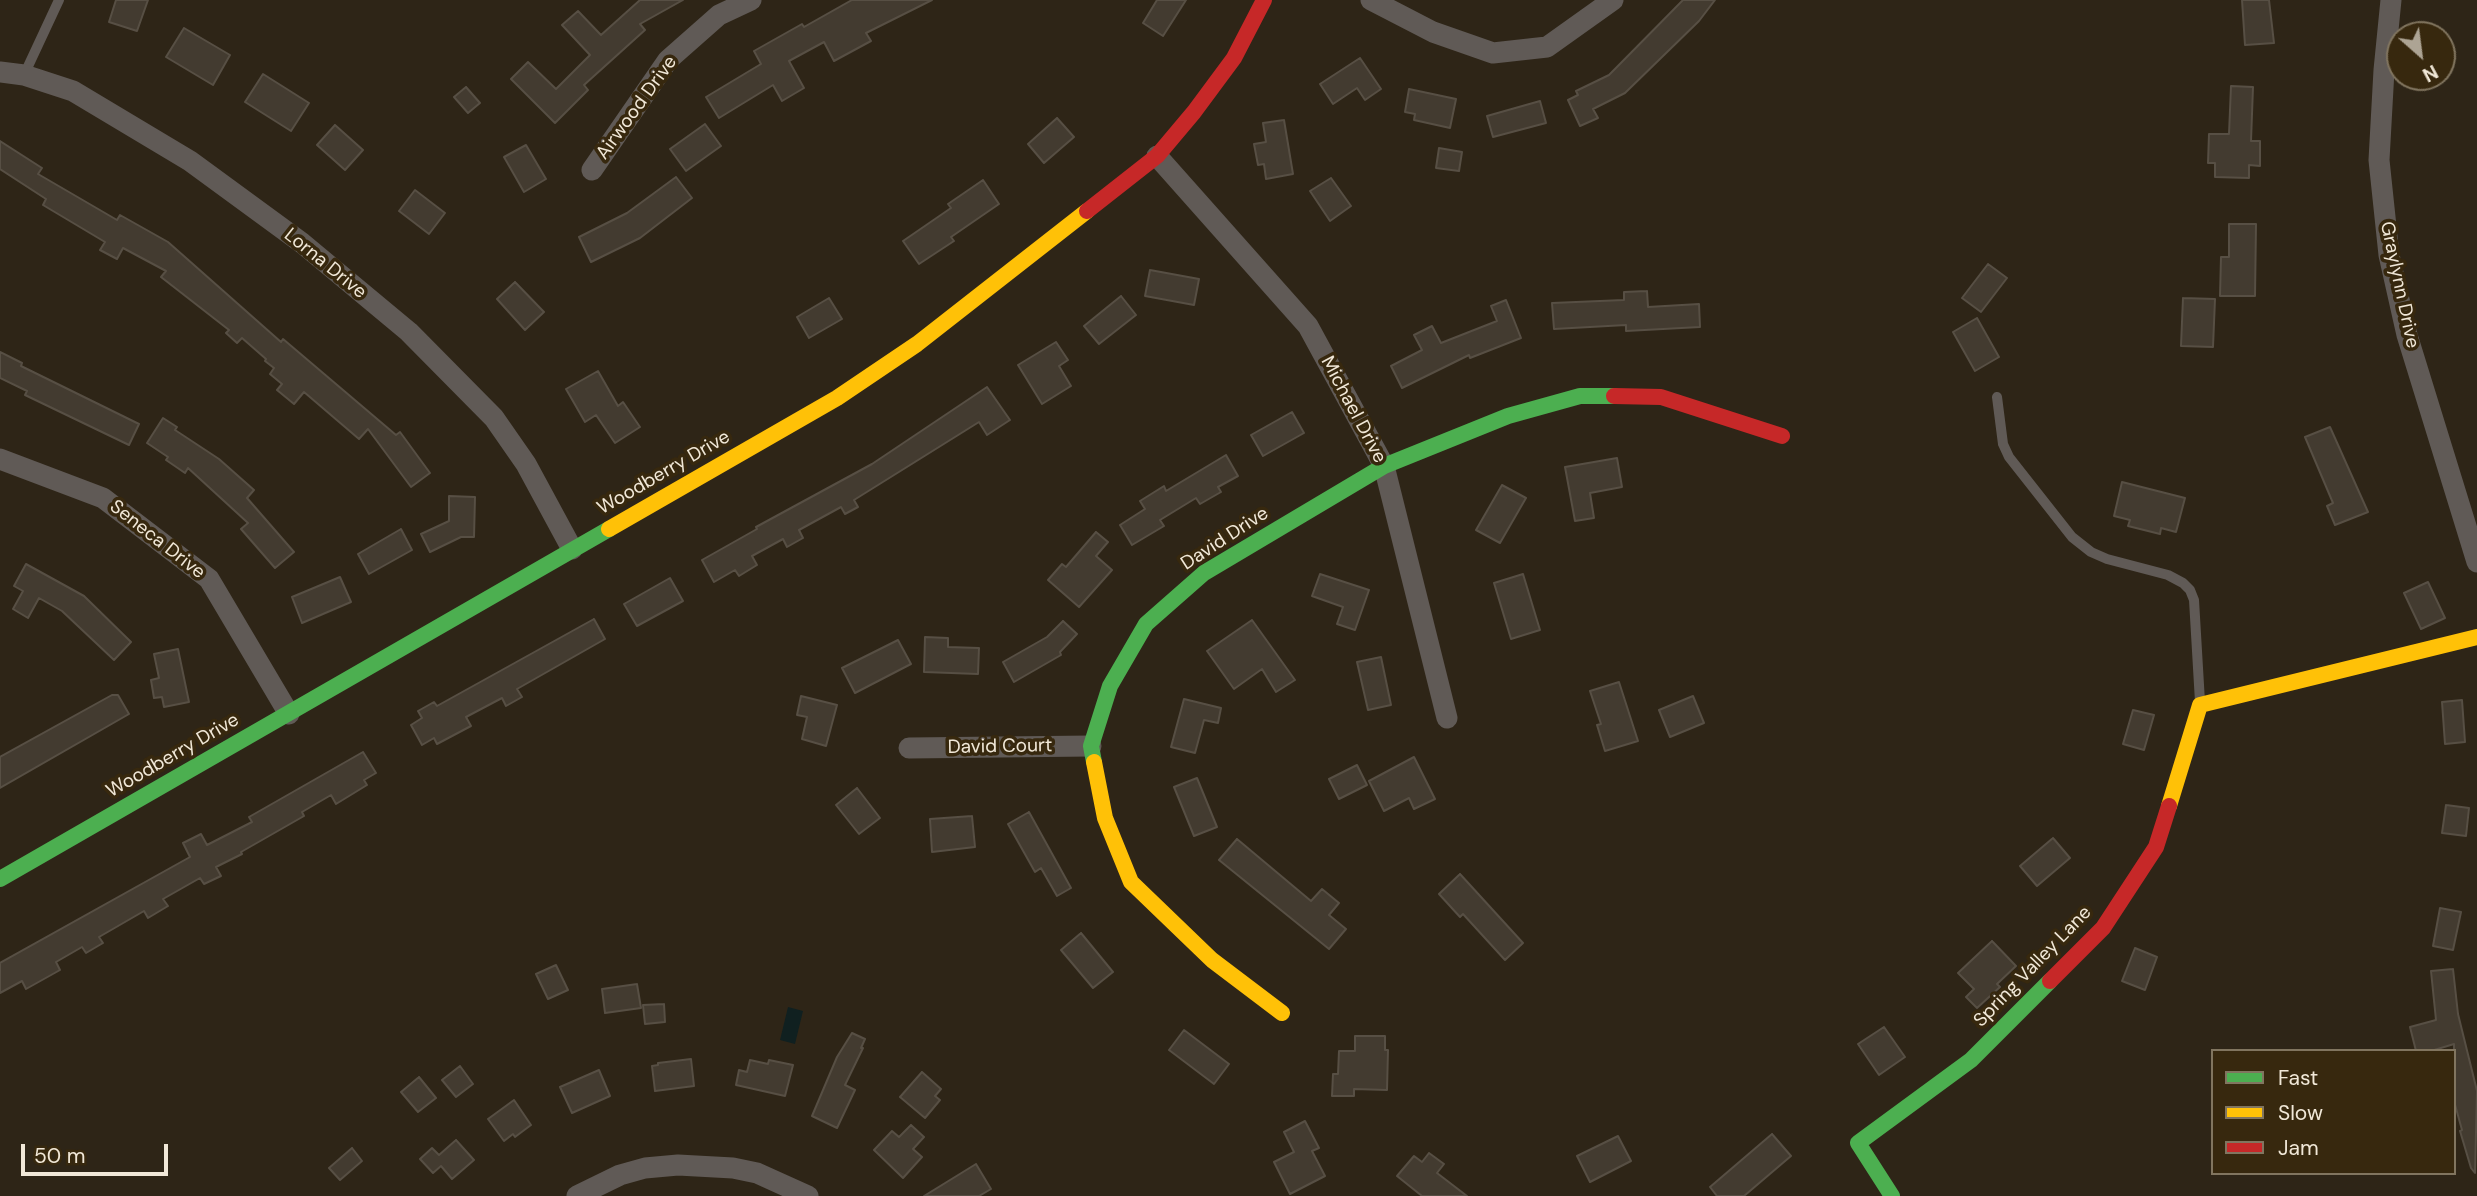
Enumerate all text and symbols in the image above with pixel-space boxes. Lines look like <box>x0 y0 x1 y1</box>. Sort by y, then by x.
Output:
north arrow <box>2386 21 2456 91</box>
street label: Airwood Drive <box>592 52 682 164</box>
text: N <box>2418 59 2442 88</box>
street label: Graylynn Drive <box>2374 220 2424 350</box>
street label: Lorna Drive <box>279 224 371 304</box>
street label: Michael Drive <box>1315 353 1391 467</box>
street label: Woodberry Drive <box>594 426 734 520</box>
street label: Seneca Drive <box>105 496 209 584</box>
street label: David Drive <box>1177 502 1273 576</box>
street label: Woodberry Drive <box>103 709 243 803</box>
street label: David Court <box>947 735 1053 759</box>
street label: Spring Valley Lane <box>1969 902 2097 1032</box>
legend <box>2211 1049 2456 1175</box>
text: Fast <box>2278 1064 2318 1092</box>
text: Slow <box>2278 1099 2323 1127</box>
scale bar <box>24 1130 172 1174</box>
text: Jam <box>2278 1134 2319 1162</box>
text: 50 m <box>34 1142 85 1170</box>

